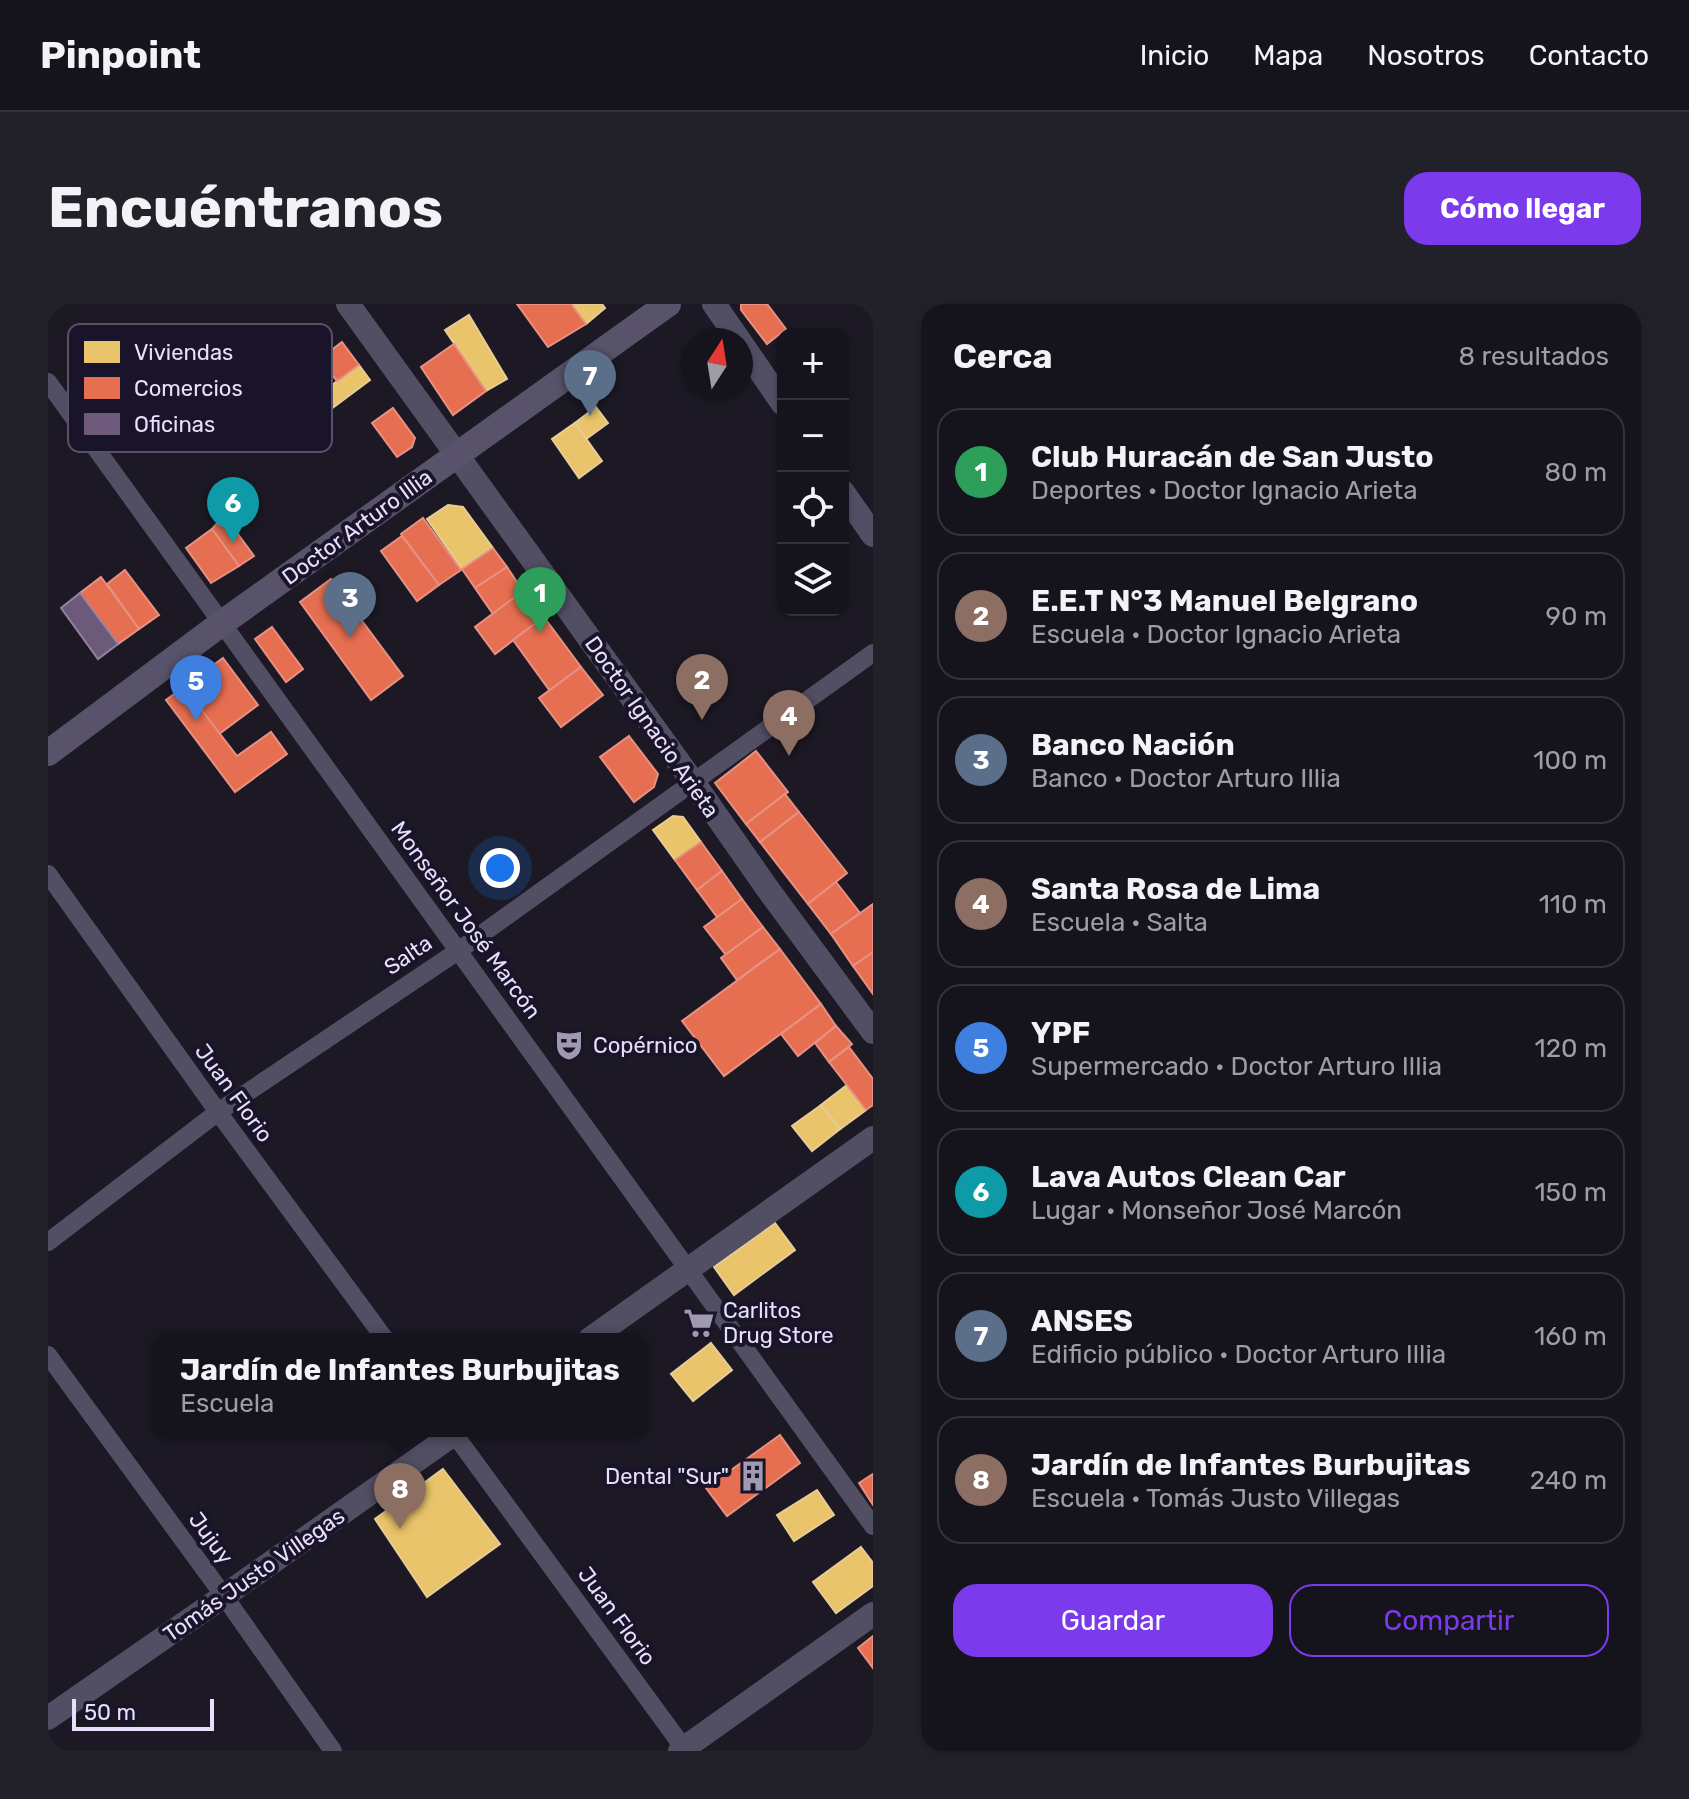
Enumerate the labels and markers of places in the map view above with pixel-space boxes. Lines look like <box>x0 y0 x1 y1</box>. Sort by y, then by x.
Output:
pin: 7 <box>564 350 616 416</box>
pin: 6 <box>207 477 259 543</box>
pin: 1 <box>514 567 566 633</box>
pin: 3 <box>324 572 376 638</box>
pin: 2 <box>676 654 728 720</box>
pin: 5 <box>170 655 222 721</box>
pin: 4 <box>763 690 815 756</box>
theatre icon: Copérnico <box>552 1028 586 1062</box>
place label: Copérnico <box>593 1032 698 1059</box>
place label: Carlitos Drug Store <box>723 1297 834 1349</box>
supermarket icon: Carlitos Drug Store <box>682 1306 716 1340</box>
building icon: Dental "Sur" <box>736 1459 770 1493</box>
pin: 8 <box>374 1463 426 1529</box>
place label: Dental "Sur" <box>605 1463 729 1490</box>

